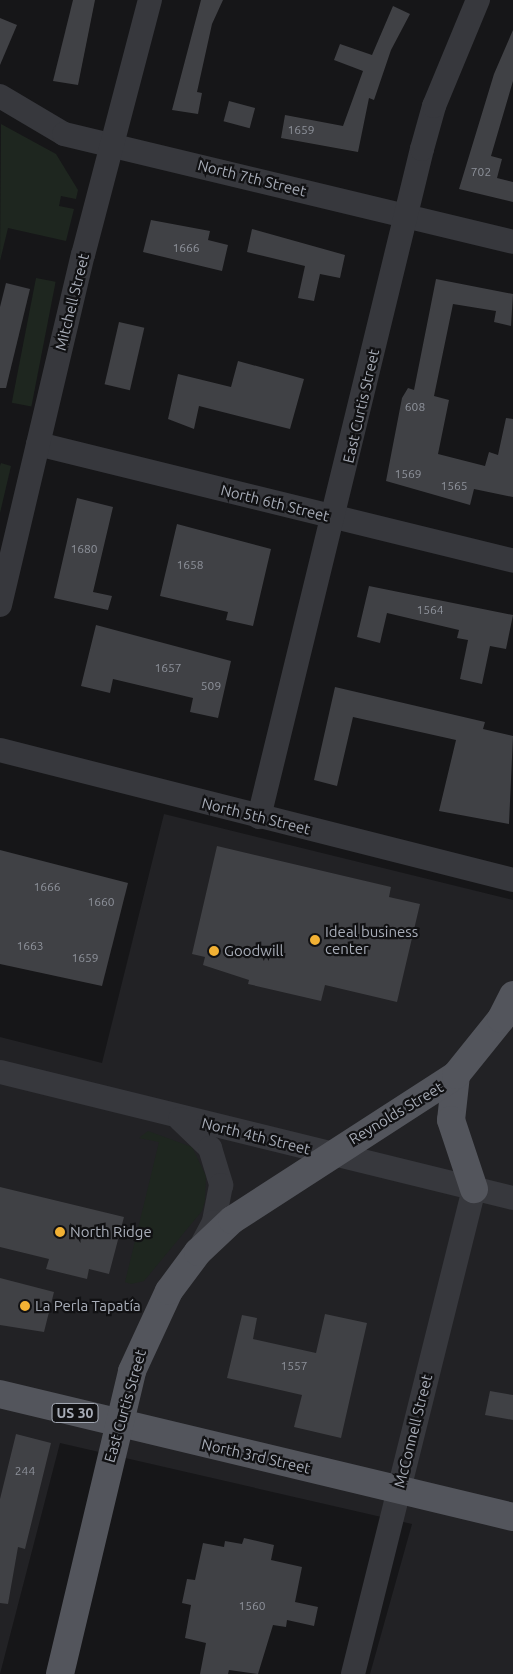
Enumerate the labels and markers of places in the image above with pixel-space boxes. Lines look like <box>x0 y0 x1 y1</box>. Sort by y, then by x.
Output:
place label: Ideal business center <box>325 922 418 957</box>
marker: Ideal business center <box>309 934 321 946</box>
place label: Goodwill <box>224 942 283 960</box>
marker: Goodwill <box>208 945 220 957</box>
place label: North Ridge <box>70 1223 152 1241</box>
marker: North Ridge <box>54 1226 66 1238</box>
place label: La Perla Tapatía <box>35 1297 141 1315</box>
marker: La Perla Tapatía <box>19 1300 31 1312</box>

